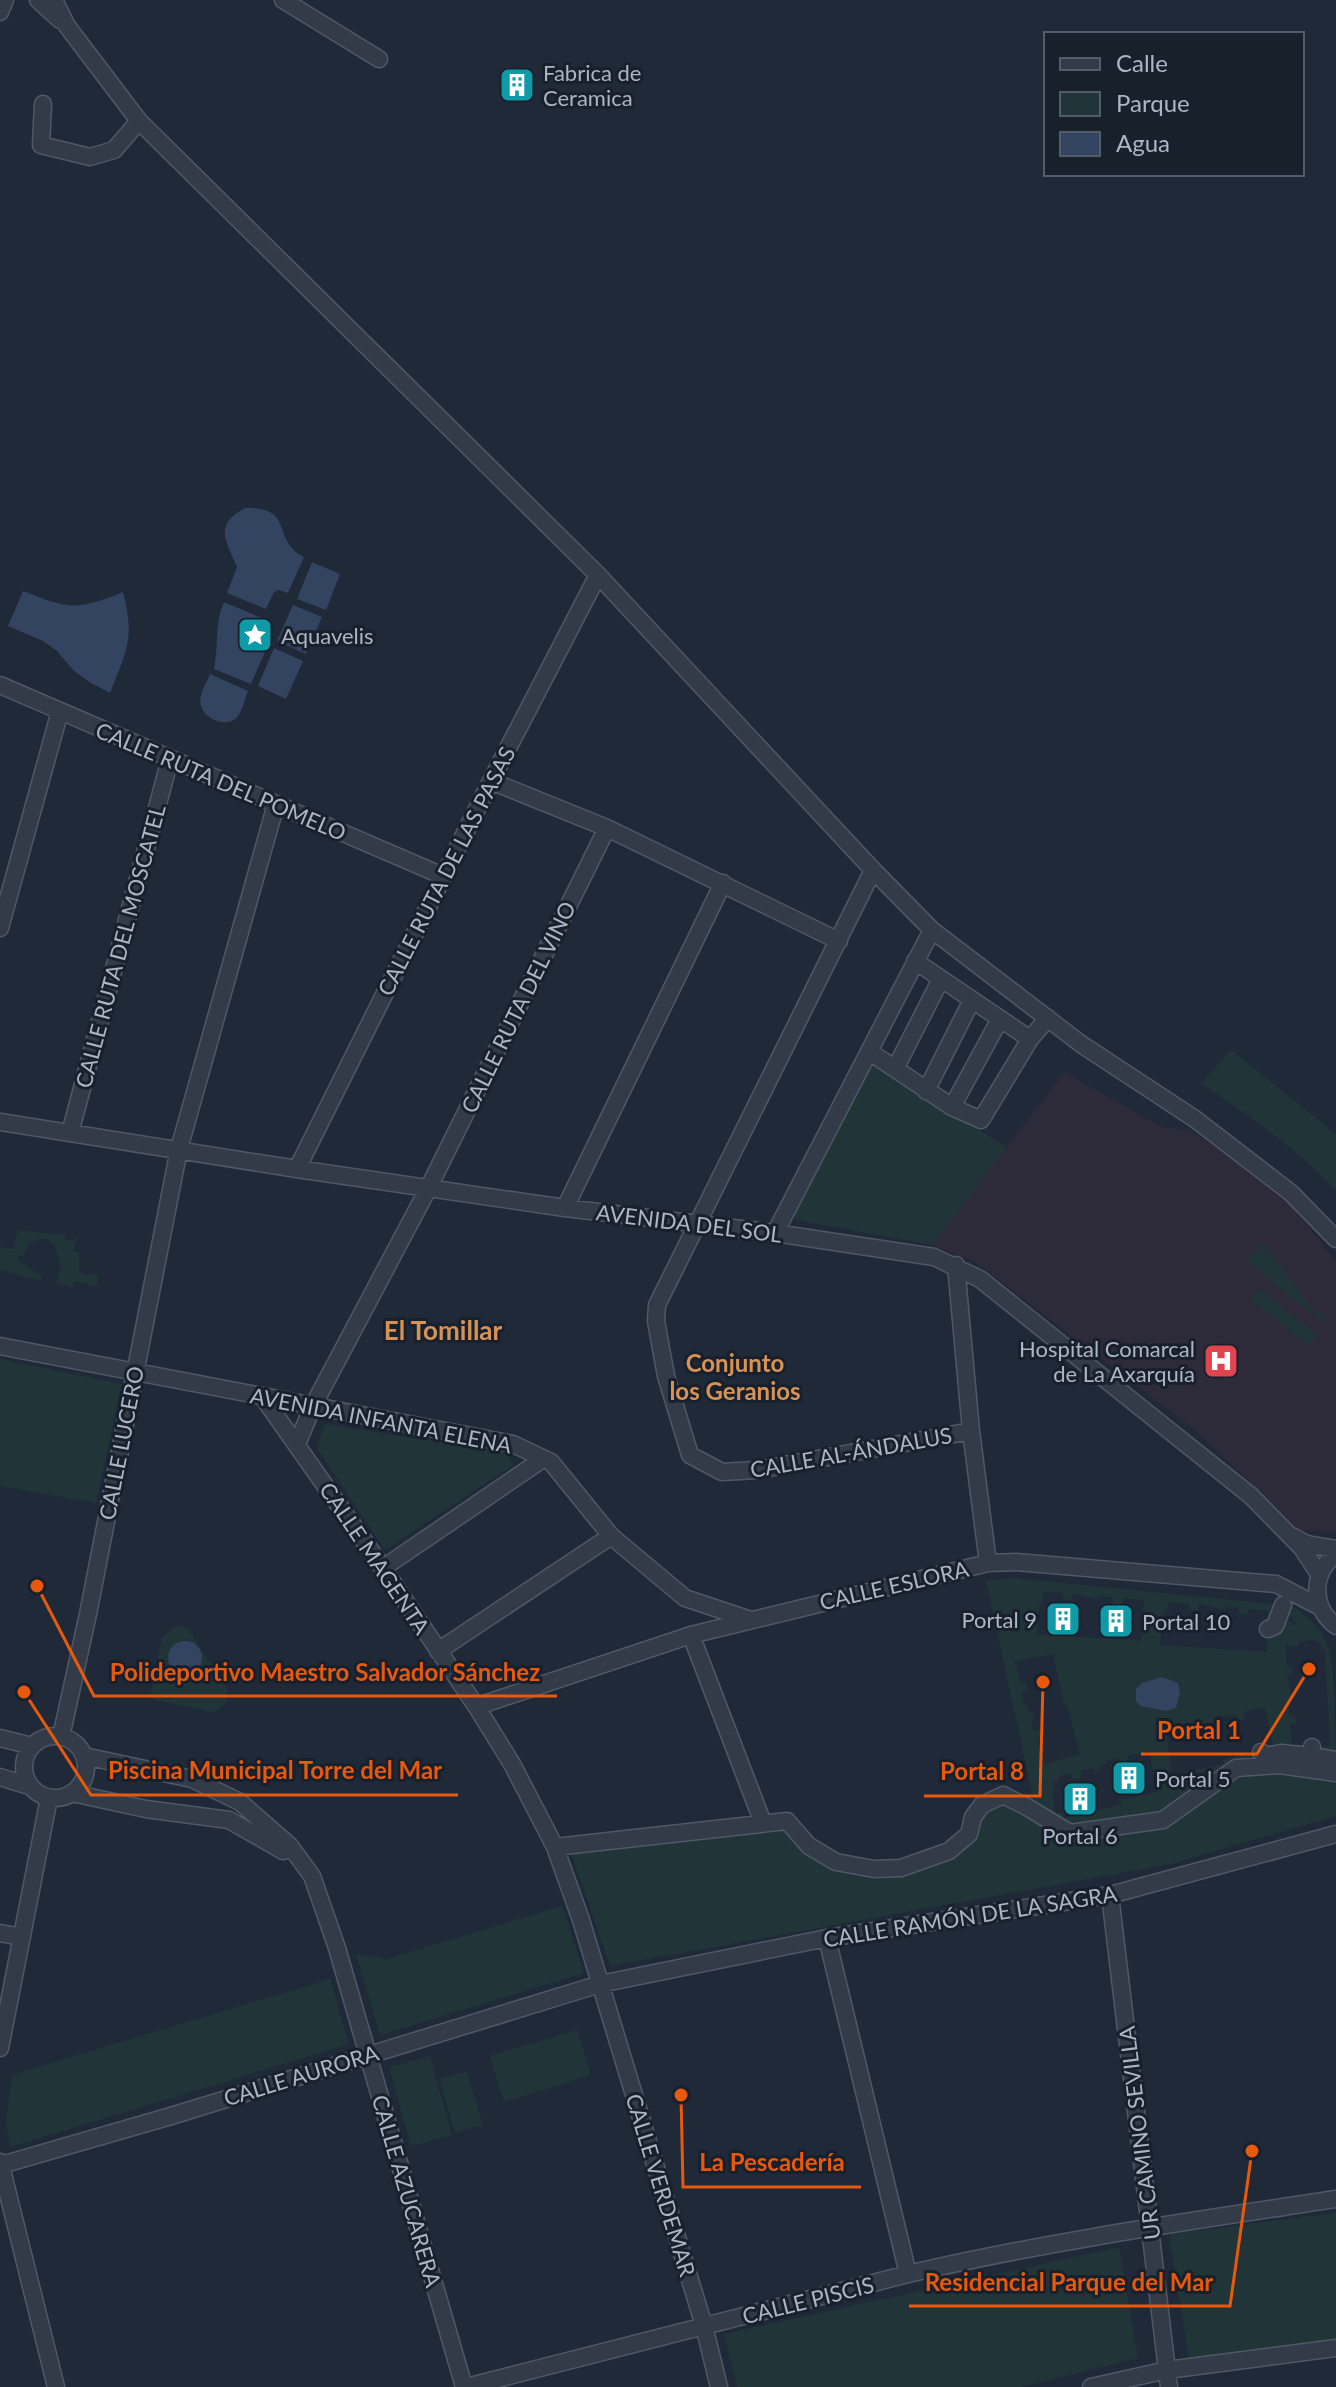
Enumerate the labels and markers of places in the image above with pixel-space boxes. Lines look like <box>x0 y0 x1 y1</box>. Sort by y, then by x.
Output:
place label: Fabrica de Ceramica <box>543 59 641 111</box>
building icon: Fabrica de Ceramica <box>498 66 536 104</box>
place icon: Aquavelis <box>236 616 274 654</box>
place label: Aquavelis <box>281 622 374 649</box>
place label: Hospital Comarcal de La Axarquía <box>1019 1335 1195 1387</box>
hospital icon: Hospital Comarcal de La Axarquía <box>1202 1342 1240 1380</box>
building icon: Portal 9 <box>1044 1600 1082 1638</box>
building icon: Portal 10 <box>1097 1602 1135 1640</box>
place label: Portal 9 <box>961 1606 1037 1633</box>
place label: Portal 10 <box>1142 1608 1231 1635</box>
callout: Polideportivo Maestro Salvador Sánchez <box>94 1648 557 1696</box>
callout: Portal 1 <box>1141 1706 1257 1754</box>
callout: Piscina Municipal Torre del Mar <box>91 1747 458 1795</box>
callout: Portal 8 <box>924 1748 1040 1796</box>
building icon: Portal 5 <box>1110 1759 1148 1797</box>
place label: Portal 5 <box>1155 1765 1231 1792</box>
building icon: Portal 6 <box>1061 1780 1099 1818</box>
place label: Portal 6 <box>1042 1822 1118 1849</box>
callout: La Pescadería <box>683 2139 861 2187</box>
callout: Residencial Parque del Mar <box>909 2258 1230 2306</box>

